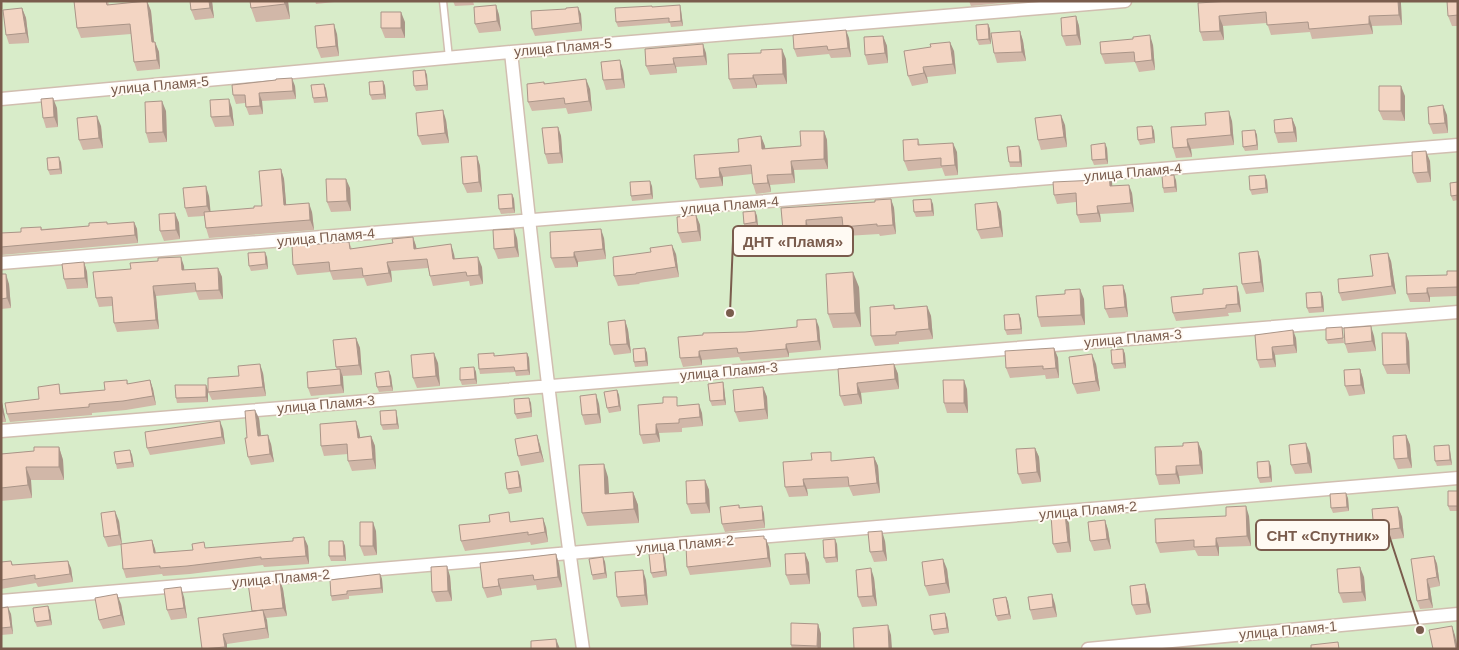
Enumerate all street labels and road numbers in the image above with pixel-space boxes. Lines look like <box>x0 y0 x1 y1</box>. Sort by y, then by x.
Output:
street label: улица Пламя-5 <box>513 35 613 59</box>
street label: улица Пламя-5 <box>110 73 210 97</box>
street label: улица Пламя-4 <box>1083 160 1183 184</box>
street label: улица Пламя-4 <box>680 193 780 217</box>
street label: улица Пламя-4 <box>276 225 376 249</box>
street label: улица Пламя-3 <box>1083 326 1183 350</box>
street label: улица Пламя-3 <box>679 359 779 383</box>
street label: улица Пламя-3 <box>276 392 376 416</box>
street label: улица Пламя-2 <box>1038 498 1138 522</box>
street label: улица Пламя-2 <box>635 532 735 556</box>
street label: улица Пламя-2 <box>231 566 331 590</box>
street label: улица Пламя-1 <box>1238 618 1338 642</box>

